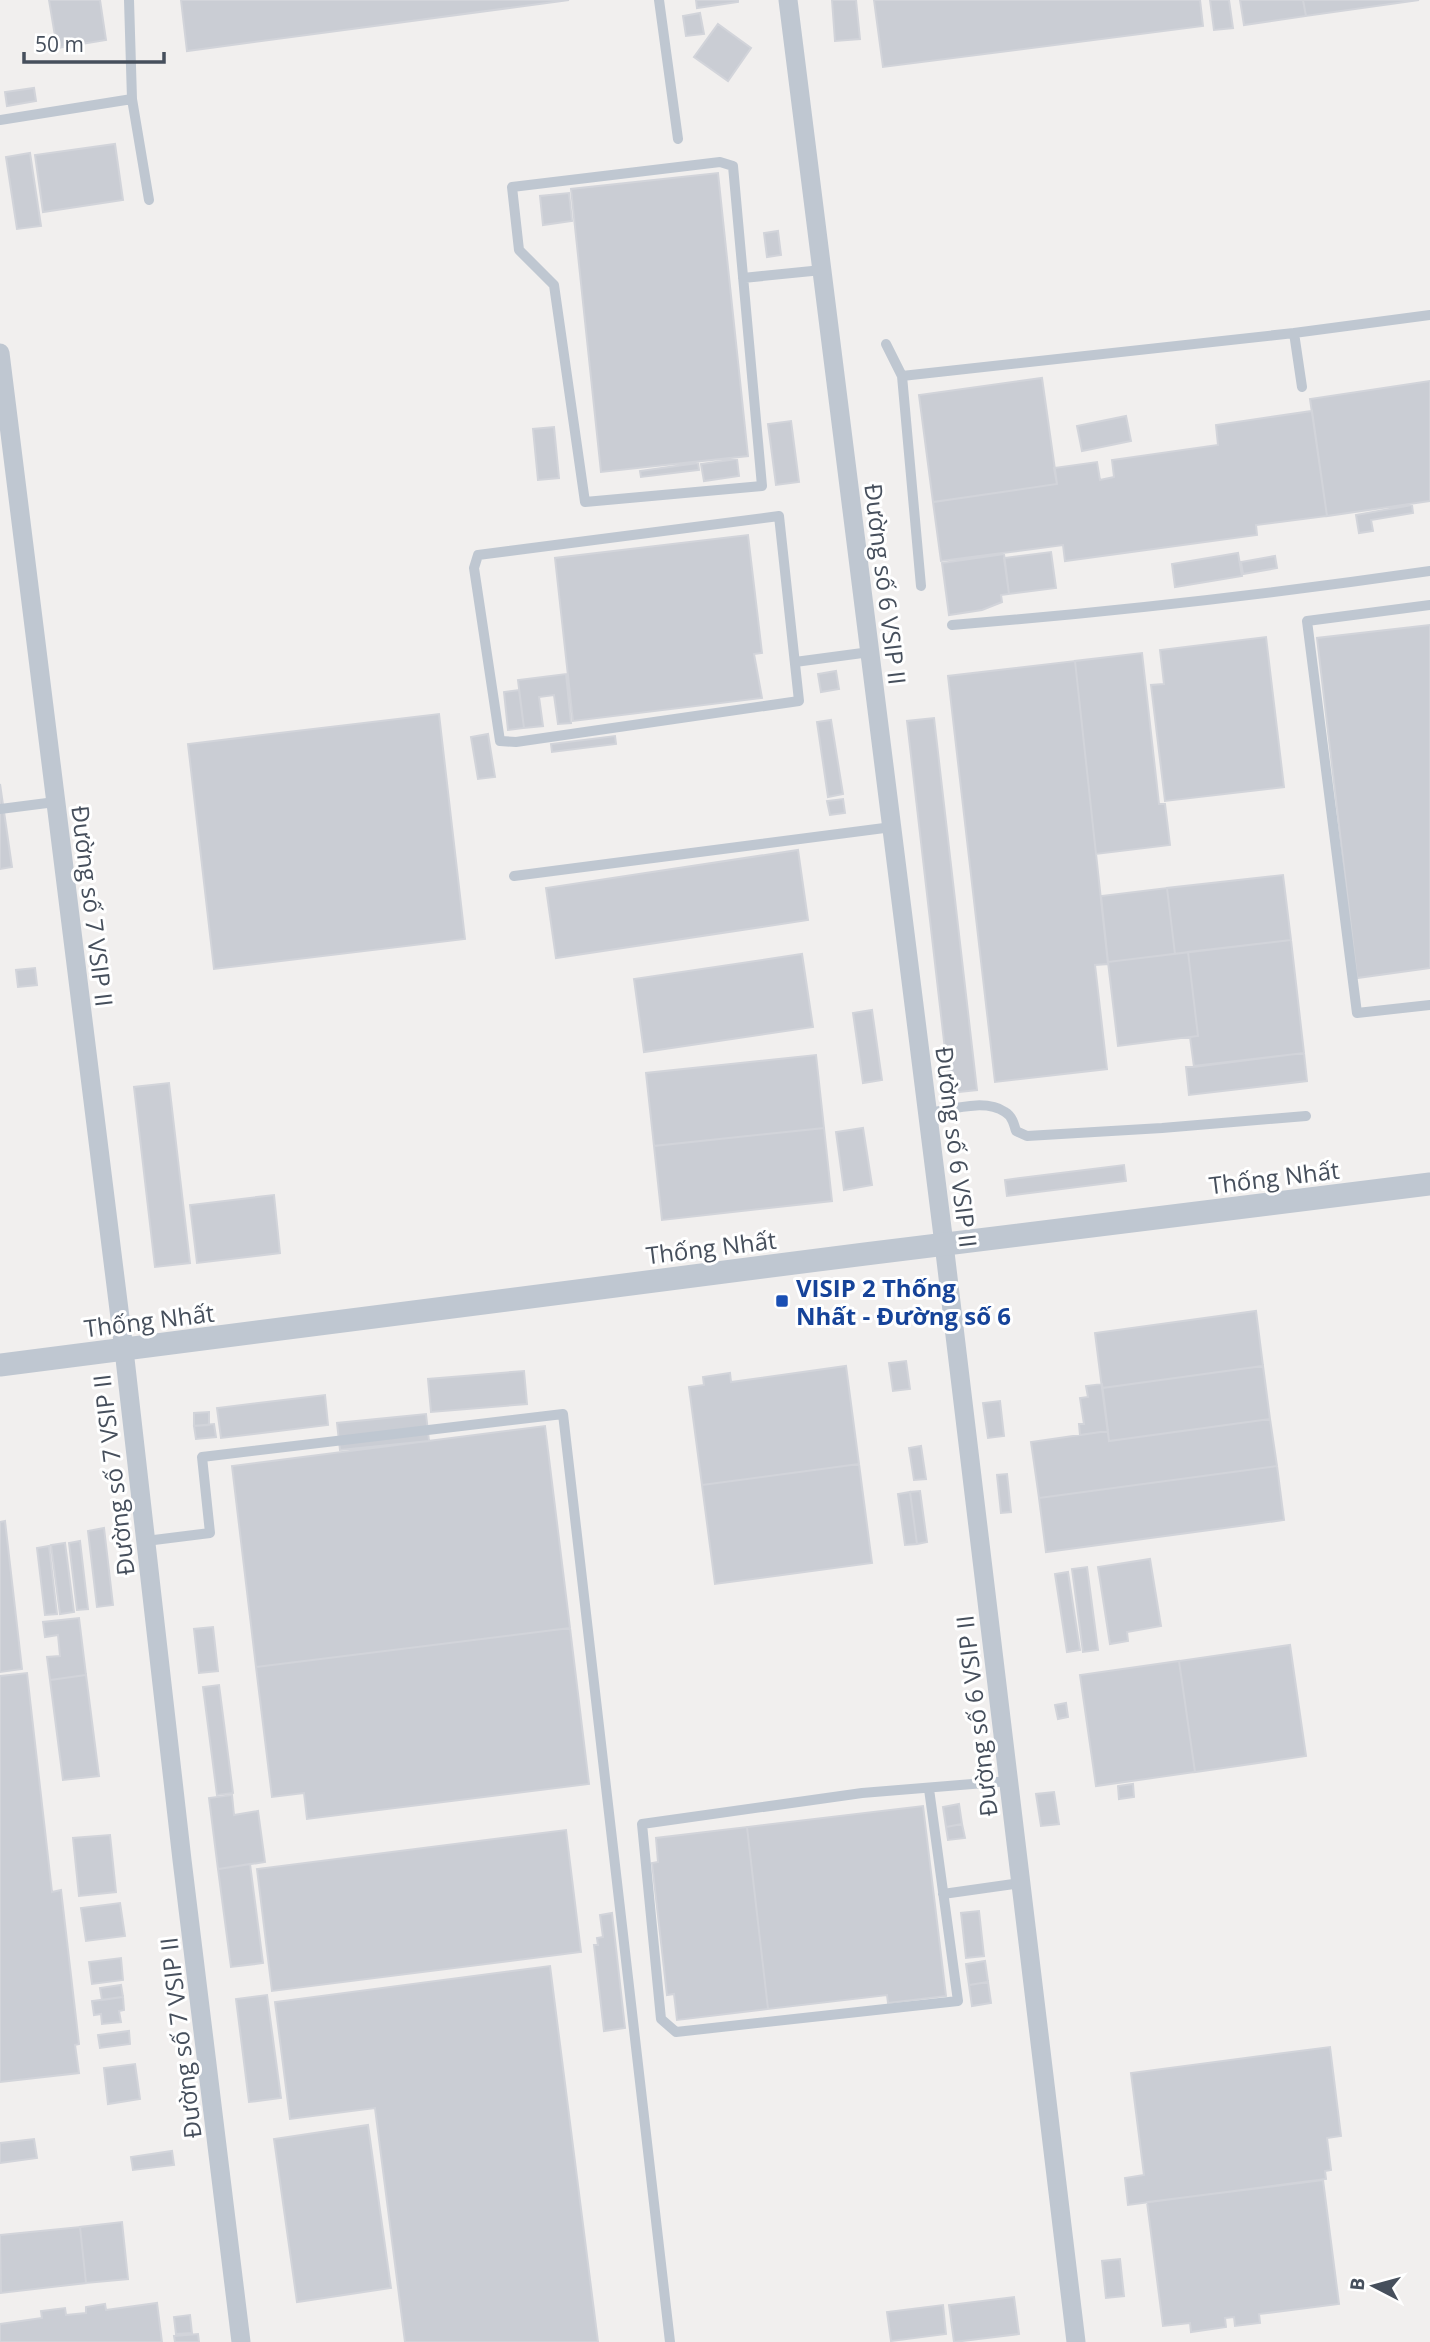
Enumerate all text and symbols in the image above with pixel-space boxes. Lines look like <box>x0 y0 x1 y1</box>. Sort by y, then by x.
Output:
scale bar <box>24 21 164 65</box>
text: 50 m <box>35 30 84 58</box>
street label: Đường số 6 VSIP II <box>857 482 915 686</box>
street label: Đường số 7 VSIP II <box>64 804 122 1008</box>
street label: Đường số 6 VSIP II <box>928 1045 986 1249</box>
street label: Thống Nhất <box>1207 1153 1341 1201</box>
street label: Thống Nhất <box>644 1223 778 1271</box>
place label: VISIP 2 Thống Nhất - Đường số 6 <box>796 1271 1011 1332</box>
marker: VISIP 2 Thống Nhất - Đường số 6 <box>774 1293 790 1309</box>
street label: Thống Nhất <box>82 1296 216 1344</box>
street label: Đường số 7 VSIP II <box>84 1373 142 1577</box>
street label: Đường số 6 VSIP II <box>947 1614 1005 1818</box>
street label: Đường số 7 VSIP II <box>151 1936 209 2140</box>
north arrow <box>1339 2251 1409 2321</box>
text: B <box>1343 2277 1371 2292</box>

